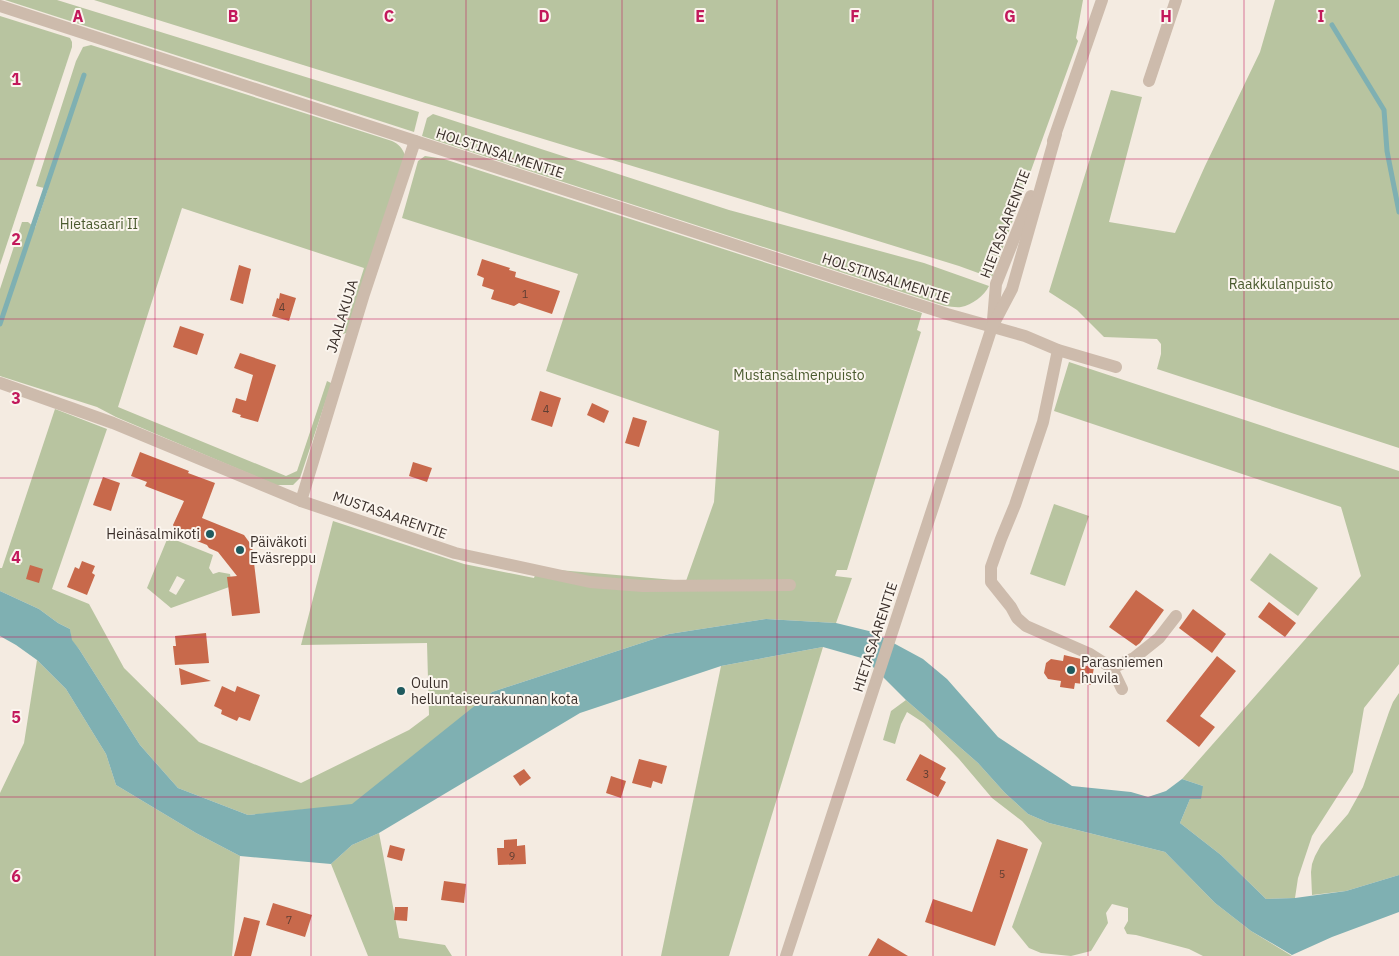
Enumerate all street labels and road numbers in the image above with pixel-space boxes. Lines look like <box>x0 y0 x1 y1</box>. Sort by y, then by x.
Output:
street label: HOLSTINSALMENTIE <box>434 124 566 182</box>
street label: HIETASAARENTIE <box>976 167 1034 281</box>
street label: HOLSTINSALMENTIE <box>820 249 952 307</box>
street label: JAALAKUJA <box>322 277 362 355</box>
street label: MUSTASAARENTIE <box>330 487 450 543</box>
street label: HIETASAARENTIE <box>849 580 901 694</box>

